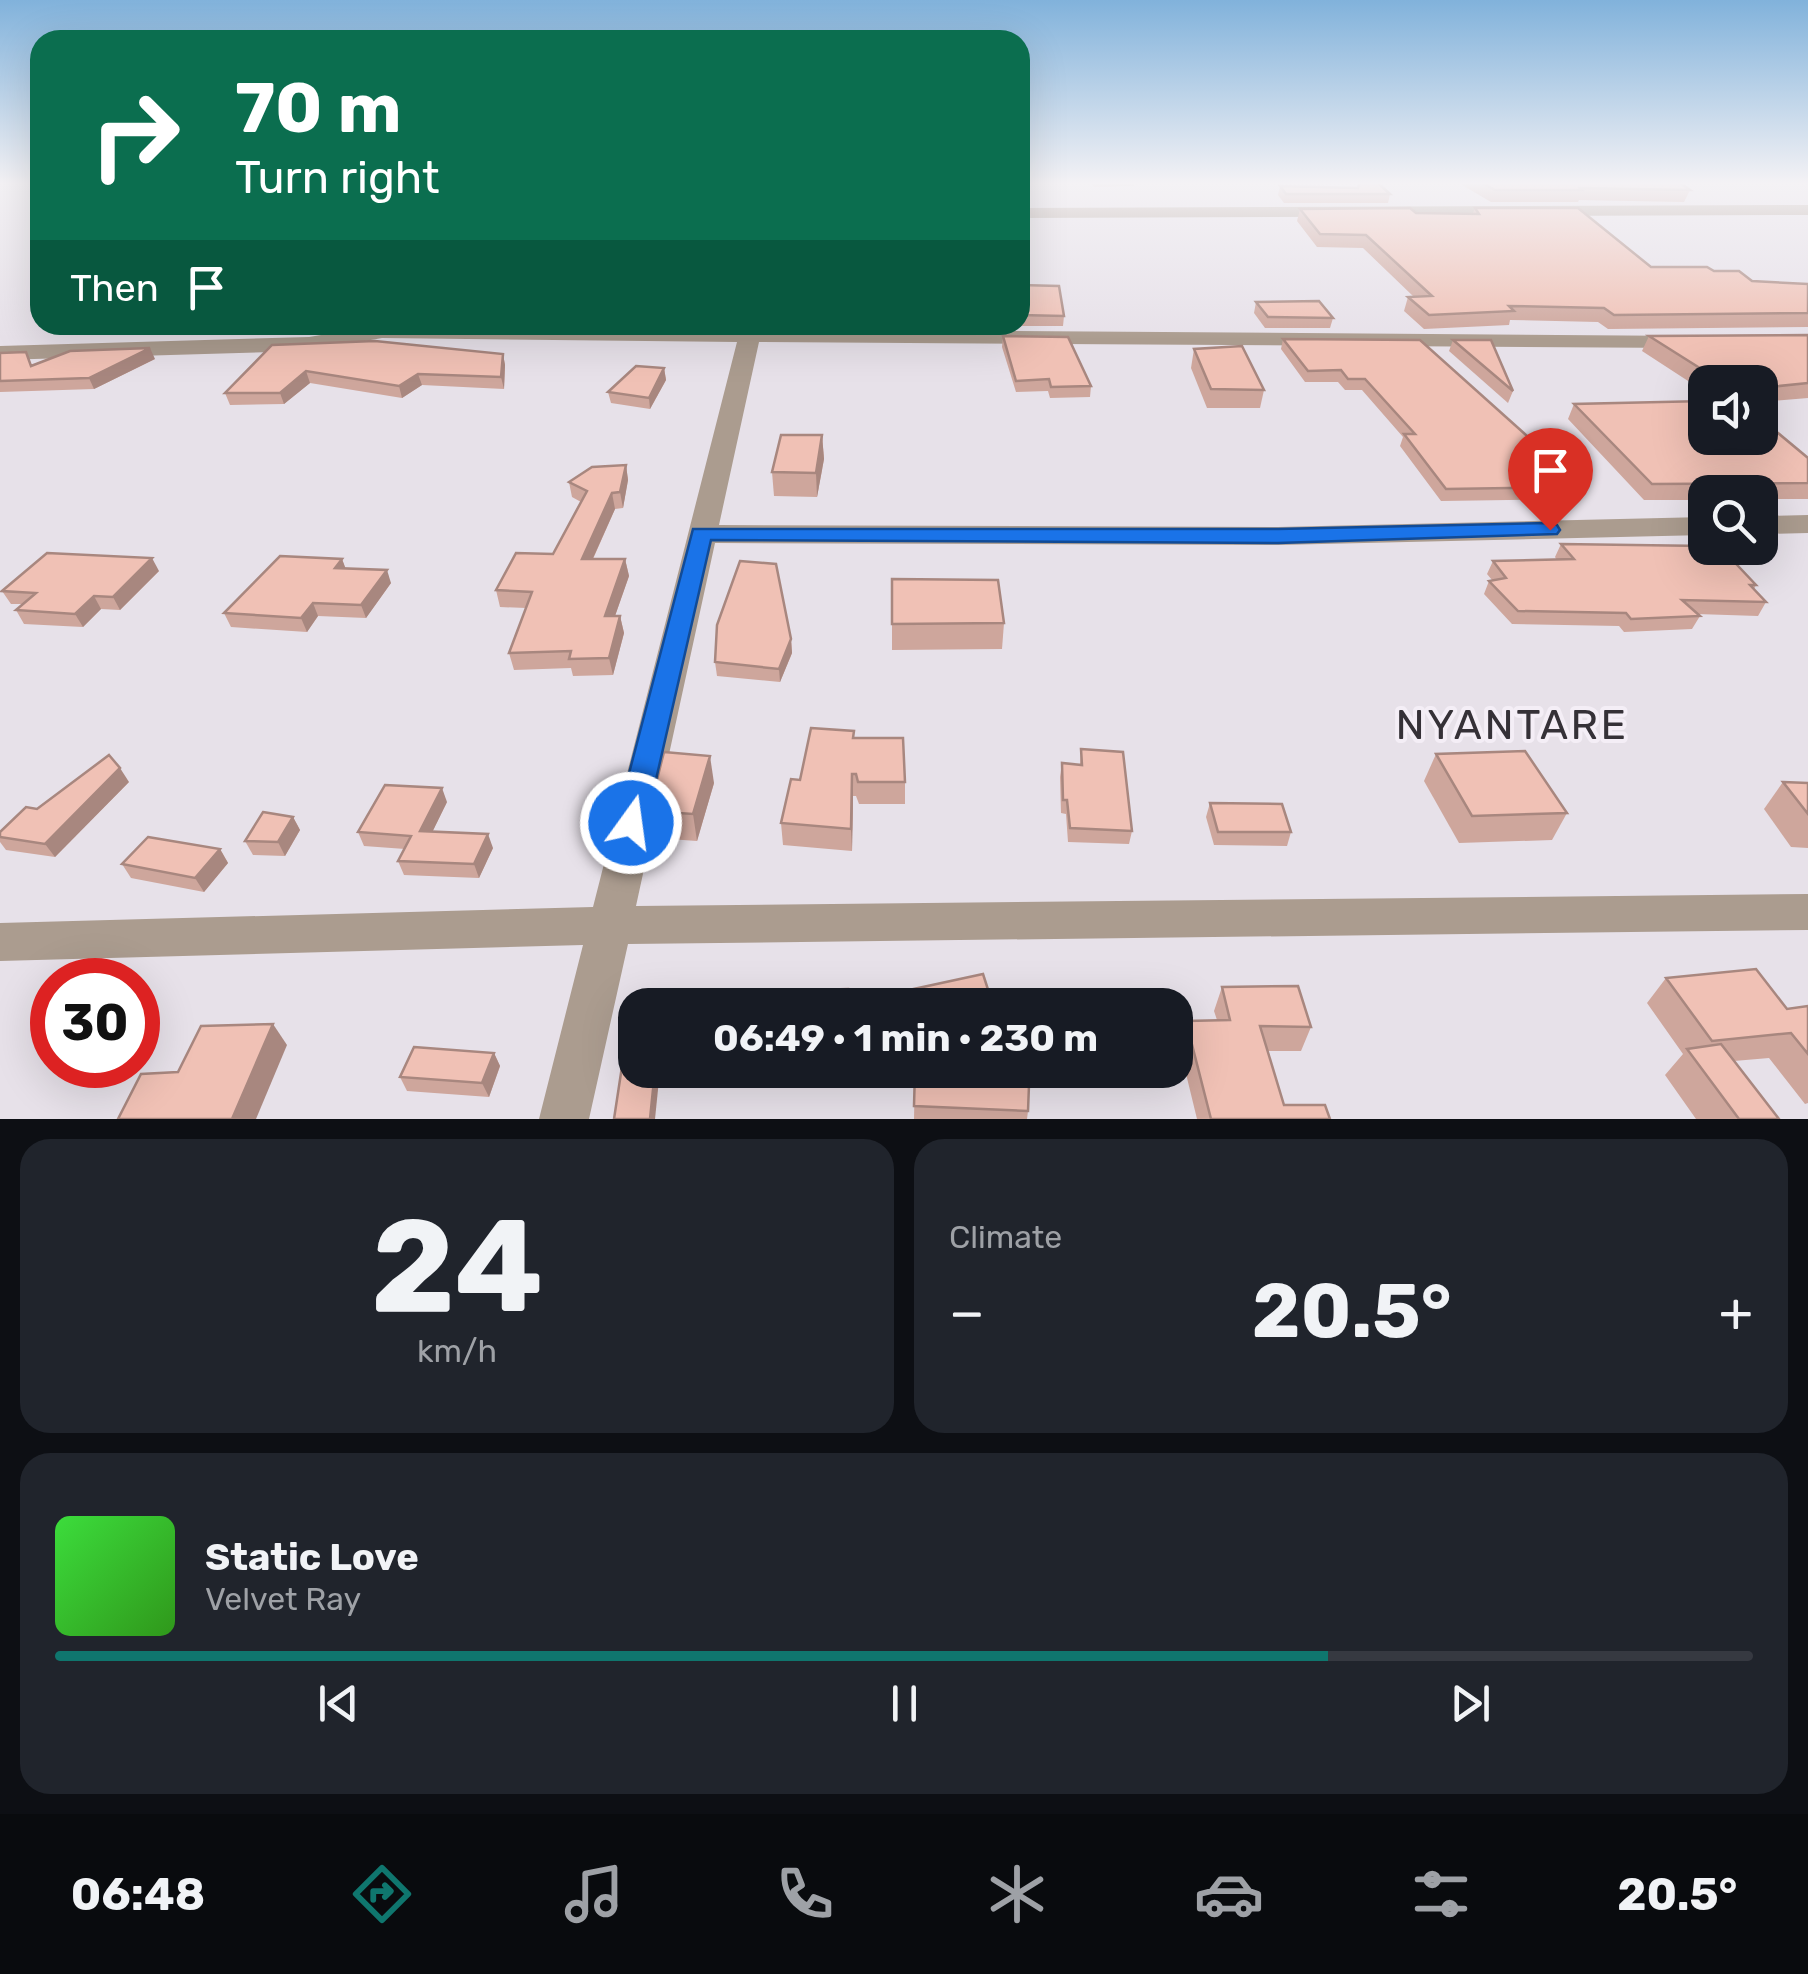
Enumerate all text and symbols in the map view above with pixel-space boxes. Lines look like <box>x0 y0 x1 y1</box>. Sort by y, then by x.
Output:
text: 70 m <box>235 67 402 150</box>
icon: right <box>70 70 200 200</box>
text: Turn right <box>235 151 439 204</box>
icon: arrive <box>179 260 234 315</box>
text: Then <box>70 265 159 311</box>
map controls <box>1688 365 1778 565</box>
button: sound <box>1688 365 1778 455</box>
pin <box>1508 428 1593 531</box>
icon: arrive <box>1523 443 1578 498</box>
button: search <box>1688 475 1778 565</box>
district label: NYANTARE <box>1396 700 1629 750</box>
position arrow <box>579 771 683 875</box>
speed limit sign: 30 <box>30 958 160 1088</box>
text: 06:49 · 1 min · 230 m <box>713 1015 1098 1061</box>
text: 24 <box>371 1189 543 1344</box>
text: Climate <box>949 1218 1062 1256</box>
text: 20.5° <box>1252 1267 1452 1356</box>
text: − <box>949 1280 985 1345</box>
text: + <box>1719 1280 1753 1345</box>
text: km/h <box>417 1332 497 1370</box>
text: Static Love <box>205 1534 419 1580</box>
text: Velvet Ray <box>205 1580 361 1618</box>
icon: previous <box>311 1676 366 1731</box>
icon: pause <box>877 1676 932 1731</box>
icon: next <box>1443 1676 1498 1731</box>
icon: directions <box>347 1859 417 1929</box>
icon: music <box>559 1859 629 1929</box>
icon: phone <box>770 1859 840 1929</box>
icon: climate <box>982 1859 1052 1929</box>
icon: car <box>1194 1859 1264 1929</box>
icon: filters <box>1406 1859 1476 1929</box>
text: 06:48 <box>71 1868 205 1921</box>
text: 20.5° <box>1617 1868 1737 1921</box>

